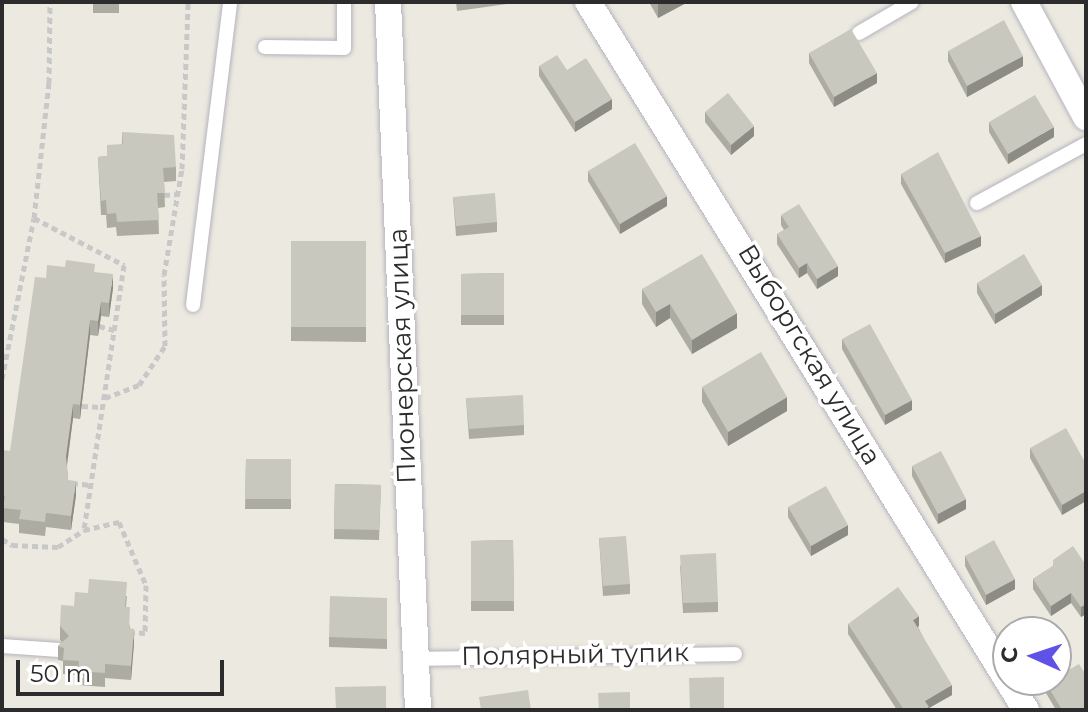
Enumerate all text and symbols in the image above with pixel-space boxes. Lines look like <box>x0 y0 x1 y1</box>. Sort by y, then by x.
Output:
street label: Пионерская улица <box>383 228 423 484</box>
street label: Выборгская улица <box>731 239 887 471</box>
north arrow <box>992 616 1072 696</box>
street label: Полярный тупик <box>461 637 689 673</box>
scale bar <box>20 644 228 694</box>
text: С <box>996 646 1023 664</box>
text: 50 m <box>30 659 91 688</box>

